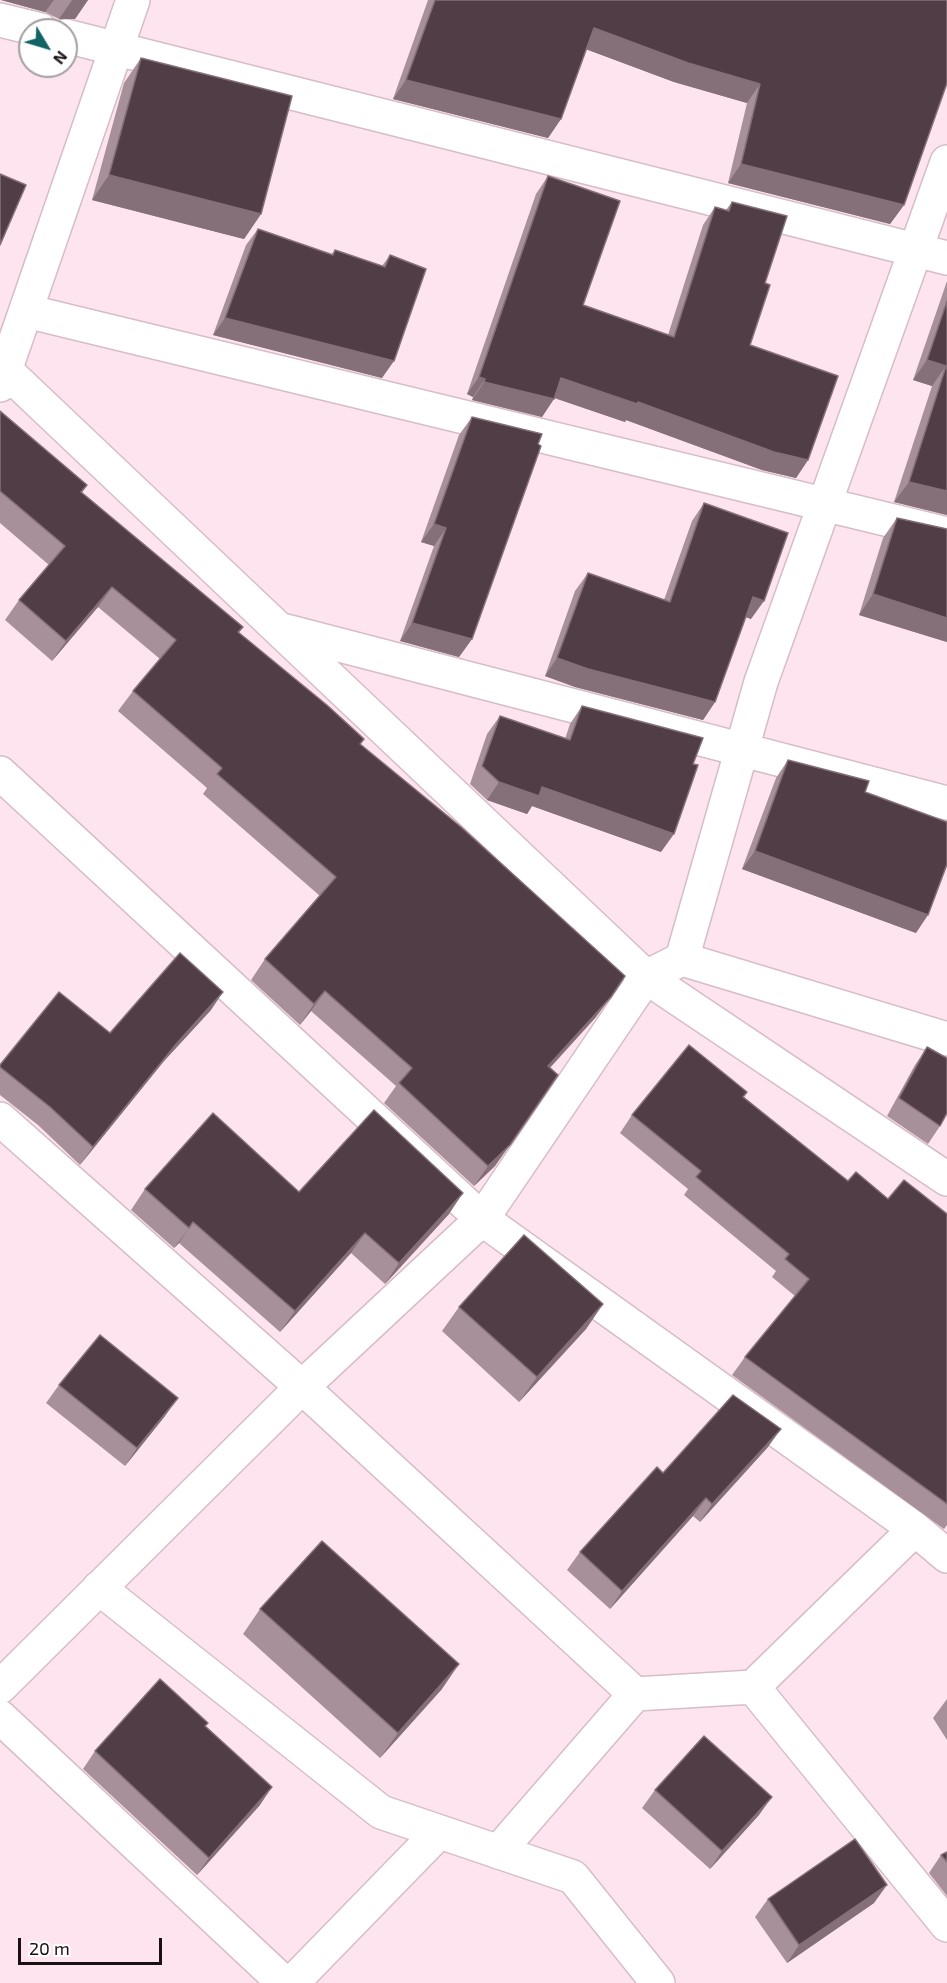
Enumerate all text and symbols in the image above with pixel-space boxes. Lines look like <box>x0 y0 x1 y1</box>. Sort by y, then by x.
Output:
north arrow <box>18 18 78 78</box>
text: N <box>50 48 72 69</box>
scale bar <box>21 1926 165 1964</box>
text: 20 m <box>29 1937 70 1959</box>

